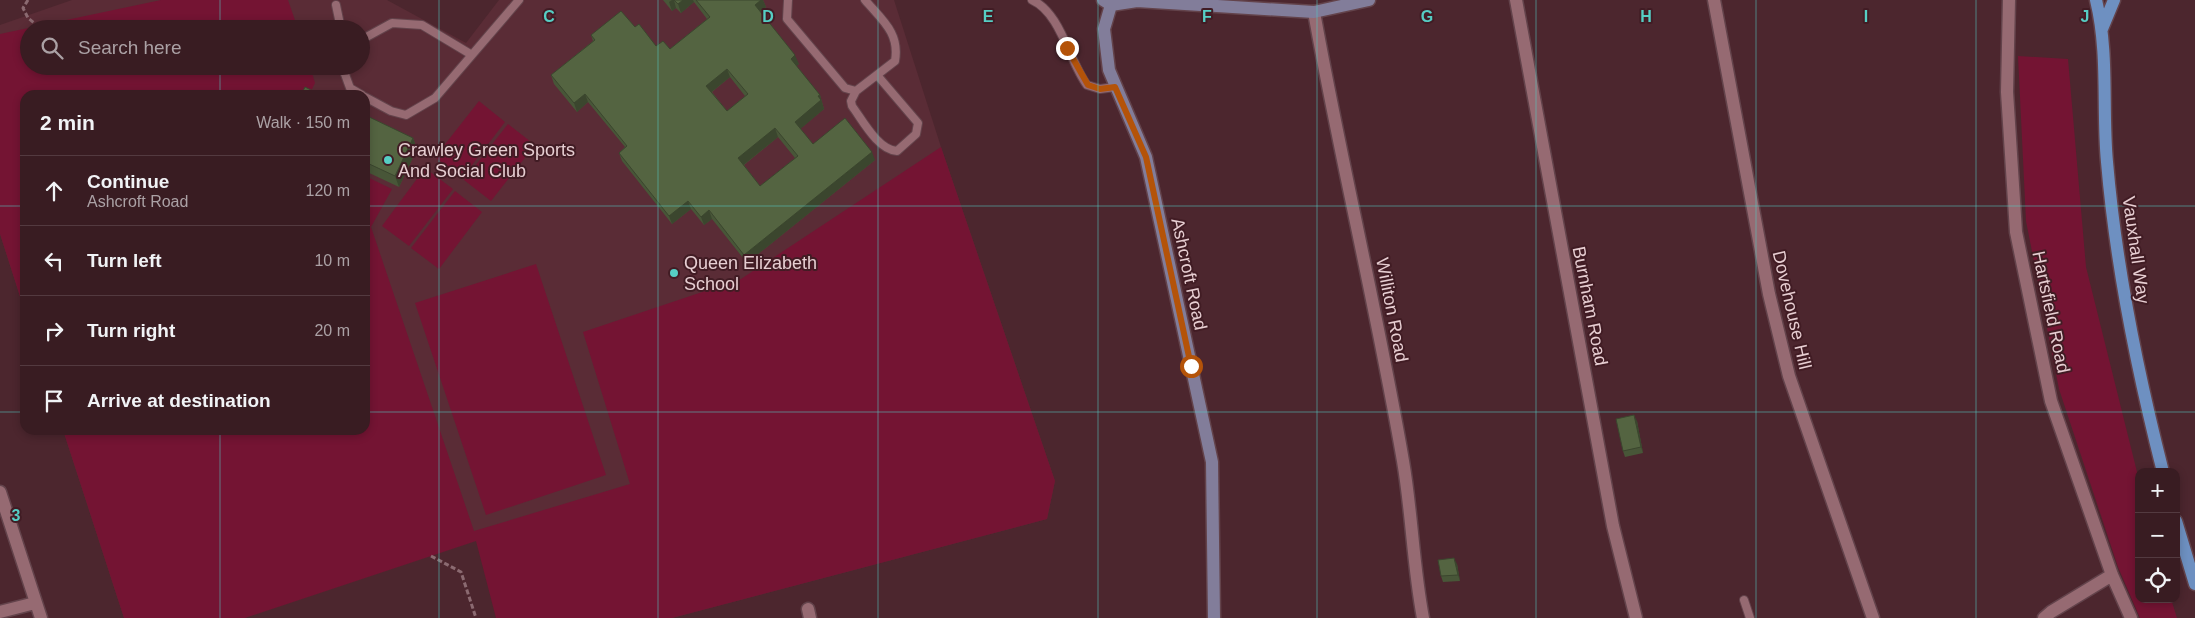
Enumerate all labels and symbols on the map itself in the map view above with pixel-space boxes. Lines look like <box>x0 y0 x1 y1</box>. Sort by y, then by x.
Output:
text: C <box>543 8 555 25</box>
text: D <box>762 8 774 25</box>
text: E <box>983 8 994 25</box>
text: F <box>1202 8 1212 25</box>
text: G <box>1421 8 1433 25</box>
text: H <box>1640 8 1652 25</box>
text: I <box>1864 8 1868 25</box>
text: J <box>2081 8 2089 25</box>
route end <box>1056 37 1079 60</box>
place label: Crawley Green Sports And Social Club <box>398 140 575 181</box>
marker: Crawley Green Sports And Social Club <box>382 154 394 166</box>
street label: Vauxhall Way <box>2119 195 2153 305</box>
street label: Ashcroft Road <box>1167 216 1211 332</box>
street label: Burnham Road <box>1569 245 1611 367</box>
street label: Dovehouse Hill <box>1769 249 1815 371</box>
street label: Hartsfield Road <box>2028 249 2074 375</box>
place label: Queen Elizabeth School <box>684 253 817 294</box>
street label: Williton Road <box>1372 256 1412 364</box>
marker: Queen Elizabeth School <box>668 267 680 279</box>
route start <box>1180 355 1203 378</box>
text: 3 <box>12 507 21 524</box>

